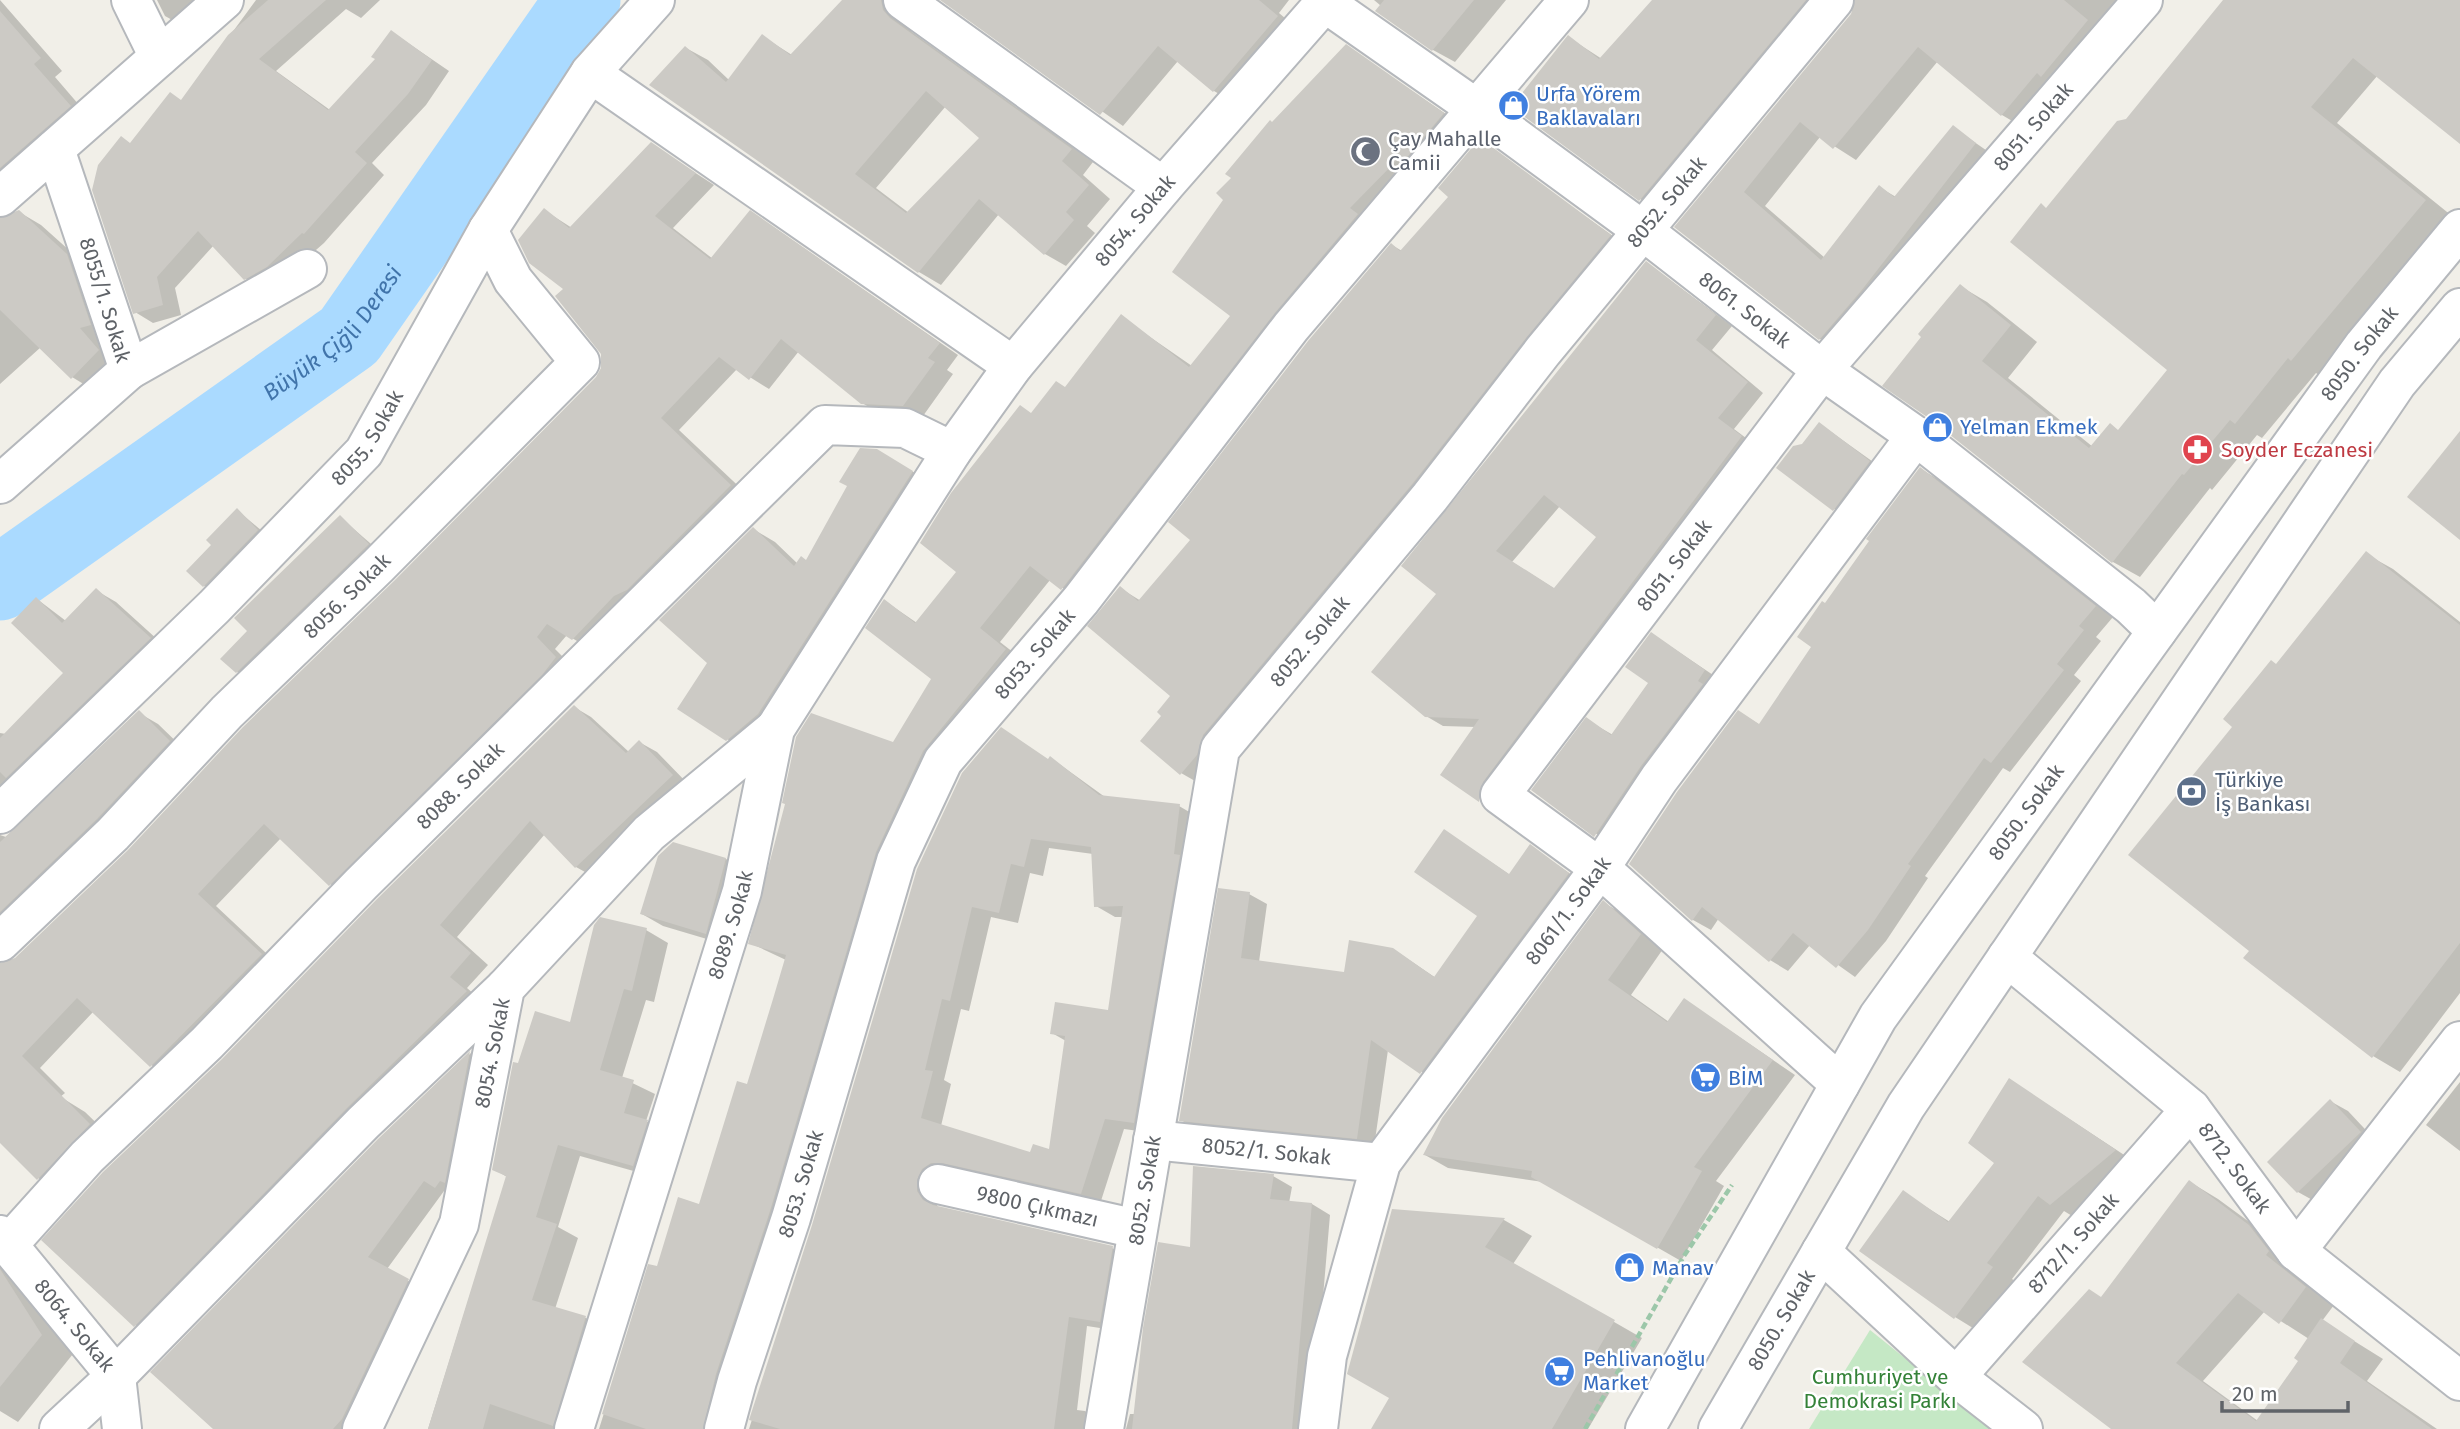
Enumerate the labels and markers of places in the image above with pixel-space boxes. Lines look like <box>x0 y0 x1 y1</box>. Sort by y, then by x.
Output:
place label: Urfa Yörem Baklavaları <box>1536 81 1641 131</box>
shop icon: Urfa Yörem Baklavaları <box>1496 89 1530 123</box>
place label: Çay Mahalle Camii <box>1388 126 1501 176</box>
mosque icon: Çay Mahalle Camii <box>1348 134 1382 168</box>
shop icon: Yelman Ekmek <box>1920 410 1954 444</box>
place label: Yelman Ekmek <box>1960 414 2098 440</box>
pharmacy icon: Soyder Eczanesi <box>2181 433 2215 467</box>
place label: Soyder Eczanesi <box>2221 437 2373 463</box>
place label: Türkiye İş Bankası <box>2215 767 2310 817</box>
bank icon: Türkiye İş Bankası <box>2175 775 2209 809</box>
supermarket icon: BİM <box>1688 1061 1722 1095</box>
place label: BİM <box>1728 1065 1763 1091</box>
shop icon: Manav <box>1612 1251 1646 1285</box>
place label: Manav <box>1652 1255 1714 1281</box>
place label: Pehlivanoğlu Market <box>1583 1346 1706 1396</box>
supermarket icon: Pehlivanoğlu Market <box>1543 1354 1577 1388</box>

